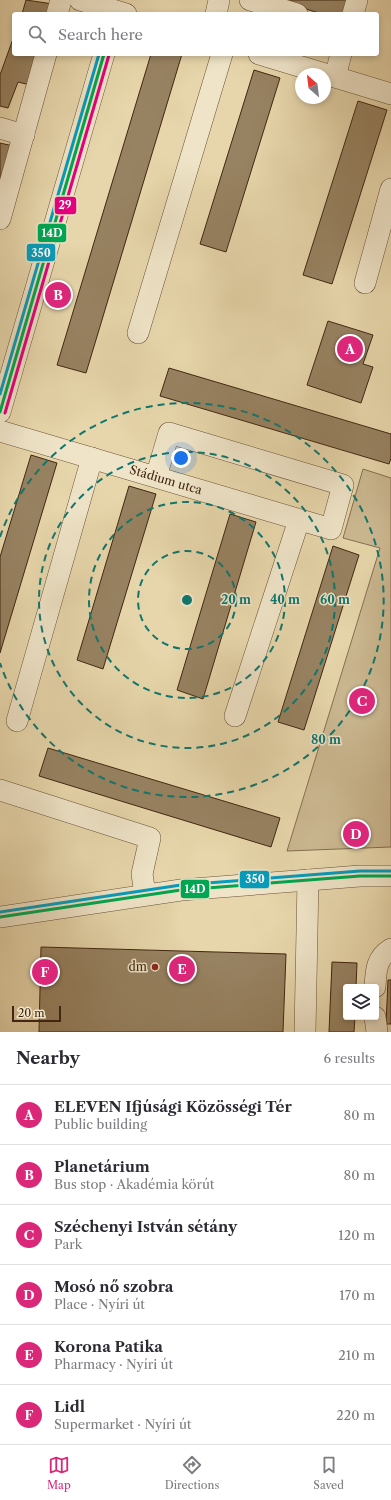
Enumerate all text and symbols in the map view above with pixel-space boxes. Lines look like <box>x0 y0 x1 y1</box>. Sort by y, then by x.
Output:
search box <box>12 12 379 56</box>
icon: search <box>26 23 48 45</box>
text: Search here <box>58 25 143 44</box>
north arrow <box>295 68 331 104</box>
line badge: 29 <box>54 196 77 215</box>
text: 29 <box>58 198 72 212</box>
line badge: 14D <box>37 223 67 243</box>
text: 14D <box>41 226 63 240</box>
line badge: 350 <box>26 243 56 262</box>
text: 350 <box>31 246 51 260</box>
pin: B <box>45 280 71 310</box>
pin: A <box>337 334 363 364</box>
your location <box>171 448 191 468</box>
street label: Stádium utca <box>128 462 205 498</box>
text: 20 m <box>221 592 251 607</box>
text: 40 m <box>270 592 300 607</box>
text: 60 m <box>320 592 350 607</box>
centre of rings <box>180 593 194 607</box>
pin: C <box>349 686 375 716</box>
text: 80 m <box>311 732 341 747</box>
pin: D <box>343 819 369 849</box>
line badge: 350 <box>239 870 270 889</box>
text: 350 <box>245 872 265 886</box>
line badge: 14D <box>180 879 210 899</box>
text: 14D <box>184 882 206 896</box>
pin: E <box>169 954 195 984</box>
pin: F <box>32 957 58 987</box>
place label: dm <box>129 959 147 974</box>
marker: dm <box>150 962 160 972</box>
map controls <box>343 984 379 1020</box>
button: layers <box>343 984 379 1020</box>
scale bar <box>12 1004 61 1023</box>
text: 20 m <box>18 1006 44 1020</box>
text: Nearby <box>16 1048 80 1068</box>
text: 6 results <box>324 1050 375 1066</box>
text: ELEVEN Ifjúsági Közösségi Tér <box>54 1097 292 1116</box>
text: A <box>24 1107 34 1123</box>
text: 80 m <box>343 1107 375 1123</box>
text: Public building <box>54 1116 147 1132</box>
text: Planetárium <box>54 1157 150 1176</box>
text: B <box>24 1167 34 1183</box>
text: 80 m <box>343 1167 375 1183</box>
text: Bus stop · Akadémia körút <box>54 1176 214 1192</box>
text: Széchenyi István sétány <box>54 1217 237 1236</box>
text: C <box>24 1227 34 1243</box>
text: 120 m <box>338 1227 375 1243</box>
text: Park <box>54 1236 82 1252</box>
text: Mosó nő szobra <box>54 1277 174 1296</box>
text: D <box>23 1287 35 1303</box>
text: 170 m <box>339 1287 375 1303</box>
text: Place · Nyíri út <box>54 1296 145 1312</box>
text: Korona Patika <box>54 1337 163 1356</box>
text: E <box>24 1347 34 1363</box>
text: 210 m <box>338 1347 375 1363</box>
text: Pharmacy · Nyíri út <box>54 1356 173 1372</box>
text: Lidl <box>54 1397 85 1416</box>
text: F <box>25 1407 33 1423</box>
text: 220 m <box>336 1407 375 1423</box>
text: Supermarket · Nyíri út <box>54 1416 191 1432</box>
tab: Map <box>47 1454 71 1492</box>
tab: Directions <box>165 1454 219 1492</box>
tab: Saved <box>313 1454 344 1492</box>

